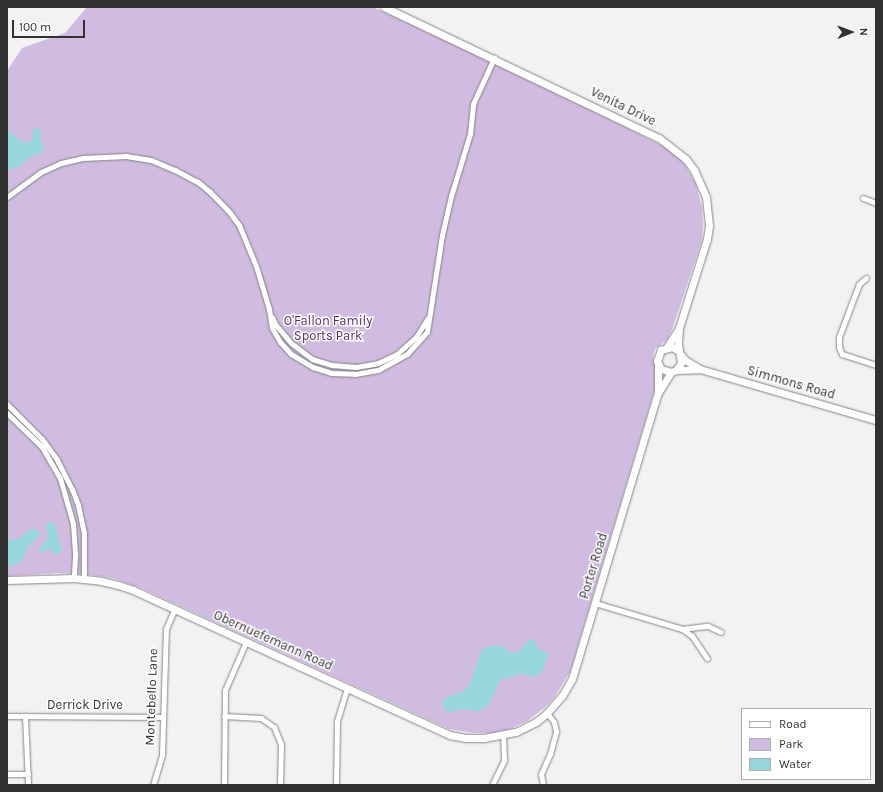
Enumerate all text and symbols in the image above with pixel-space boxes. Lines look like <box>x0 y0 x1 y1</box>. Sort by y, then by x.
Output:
scale bar <box>14 12 87 38</box>
north arrow <box>831 12 871 52</box>
text: 100 m <box>19 20 51 34</box>
text: N <box>857 28 870 36</box>
street label: Venita Drive <box>588 84 658 130</box>
park label: O'Fallon Family Sports Park <box>284 314 372 345</box>
street label: Simmons Road <box>745 363 837 403</box>
street label: Porter Road <box>577 531 611 601</box>
street label: Obernuefemann Road <box>211 608 335 674</box>
street label: Montebello Lane <box>143 648 161 746</box>
street label: Derrick Drive <box>47 697 123 713</box>
legend <box>741 708 871 780</box>
text: Road <box>779 717 807 731</box>
text: Park <box>779 737 803 751</box>
text: Water <box>779 757 811 771</box>

